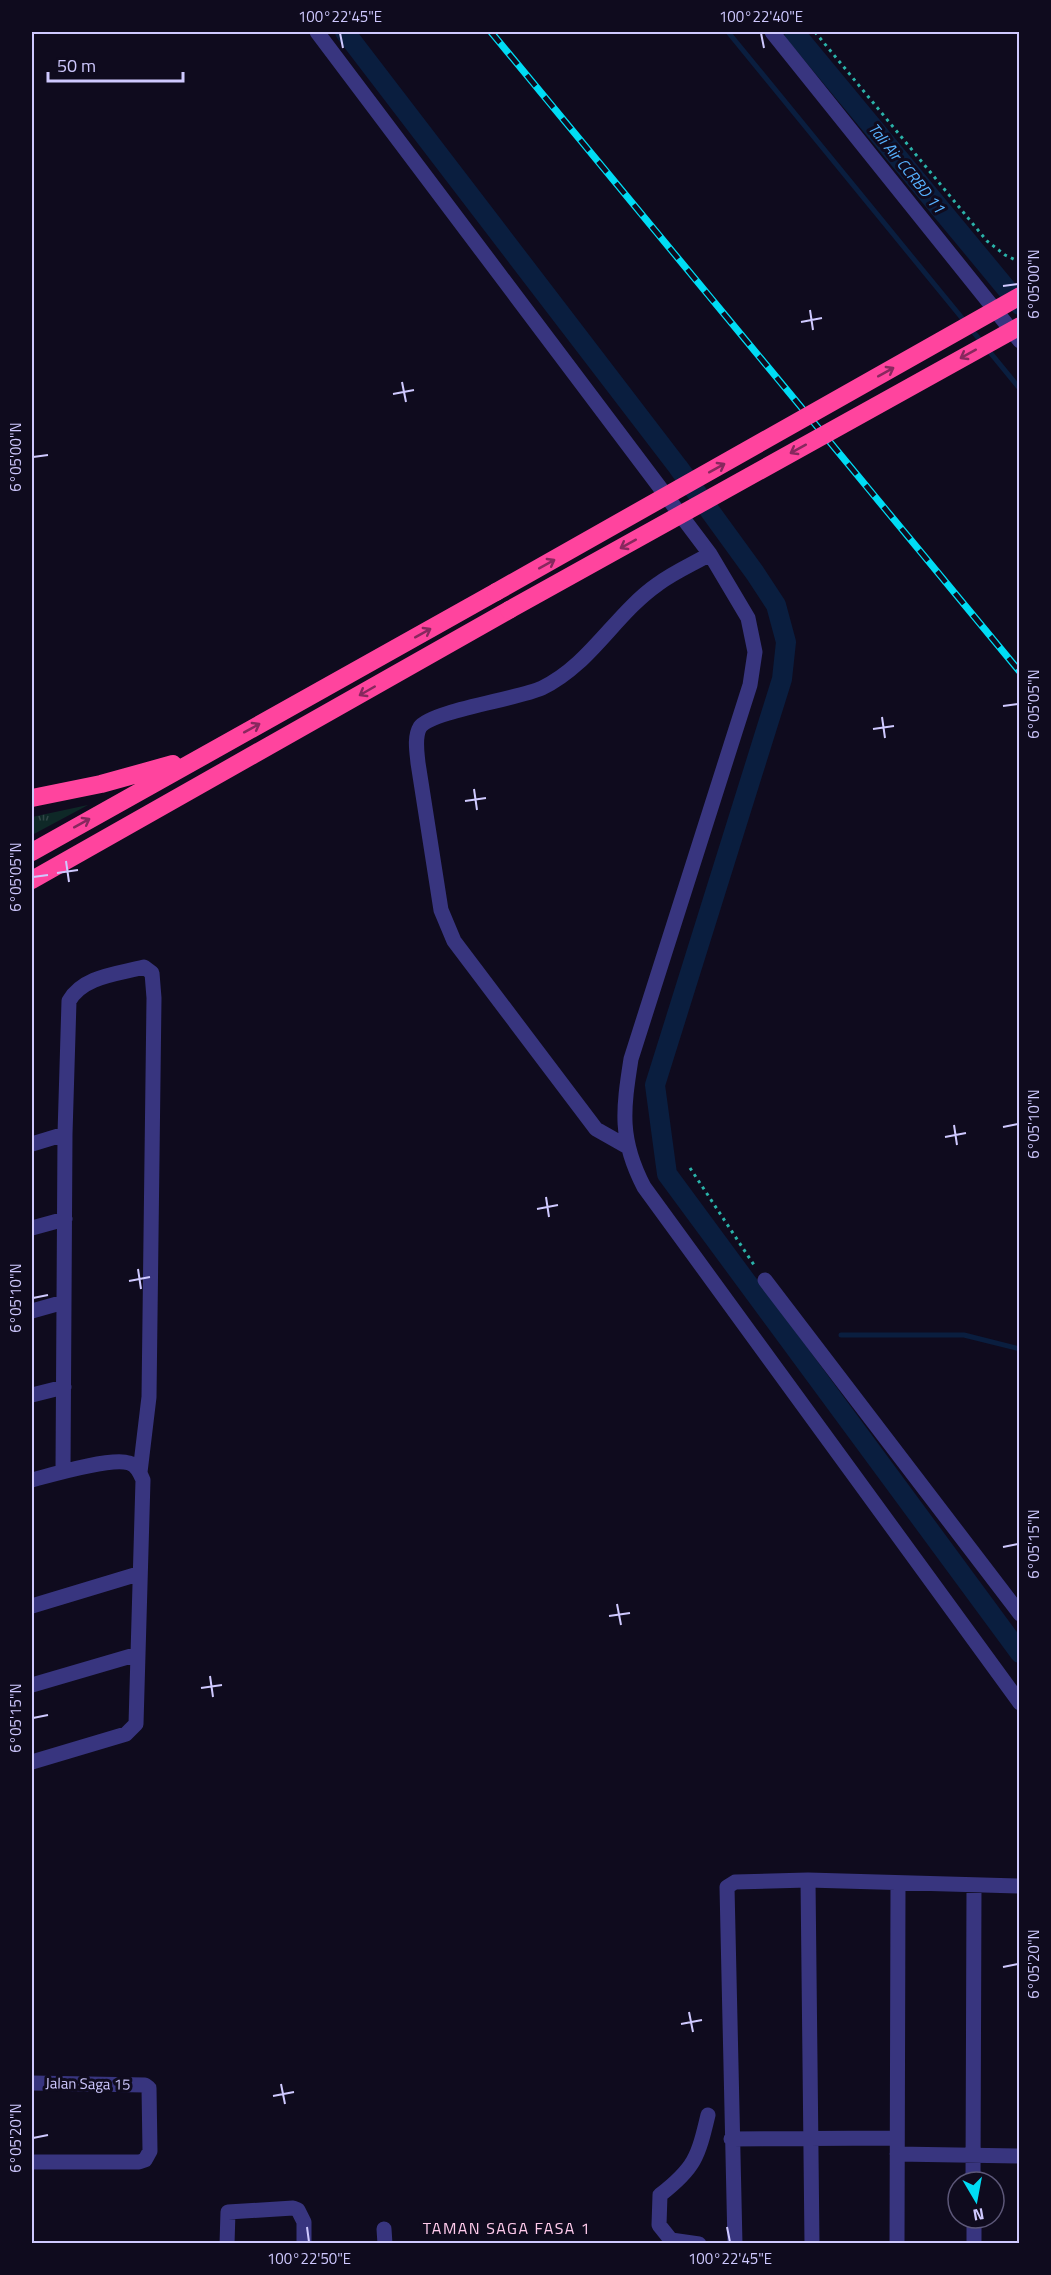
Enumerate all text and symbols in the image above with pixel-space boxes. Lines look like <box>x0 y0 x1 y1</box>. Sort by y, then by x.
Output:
text: 100°22'45"E <box>298 5 382 28</box>
text: 100°22'40"E <box>719 5 803 28</box>
scale bar <box>48 45 183 83</box>
text: 50 m <box>57 52 96 79</box>
water label: Tali Air CCRBD 11 <box>863 117 951 219</box>
text: 6°05'00"N <box>1022 249 1045 319</box>
one-way arrow <box>960 349 978 360</box>
one-way arrow <box>877 365 894 377</box>
text: 6°05'00"N <box>4 422 27 492</box>
one-way arrow <box>790 443 807 455</box>
one-way arrow <box>708 461 725 473</box>
one-way arrow <box>620 538 637 550</box>
one-way arrow <box>538 557 555 569</box>
one-way arrow <box>414 627 431 639</box>
text: 6°05'05"N <box>1022 669 1045 739</box>
one-way arrow <box>359 685 376 697</box>
one-way arrow <box>243 722 261 733</box>
one-way arrow <box>74 817 91 829</box>
text: 6°05'05"N <box>4 842 27 912</box>
text: 6°05'10"N <box>1022 1089 1045 1159</box>
text: 6°05'10"N <box>4 1263 27 1333</box>
text: 6°05'15"N <box>1022 1509 1045 1579</box>
text: 6°05'15"N <box>4 1683 27 1753</box>
text: 6°05'20"N <box>1022 1929 1045 1999</box>
street label: Jalan Saga 15 <box>45 2071 131 2096</box>
text: 6°05'20"N <box>4 2103 27 2173</box>
north arrow <box>946 2170 1006 2230</box>
text: N <box>971 2202 986 2228</box>
district label: TAMAN SAGA FASA 1 <box>423 2216 591 2240</box>
text: 100°22'50"E <box>267 2247 351 2270</box>
text: 100°22'45"E <box>688 2247 772 2270</box>

